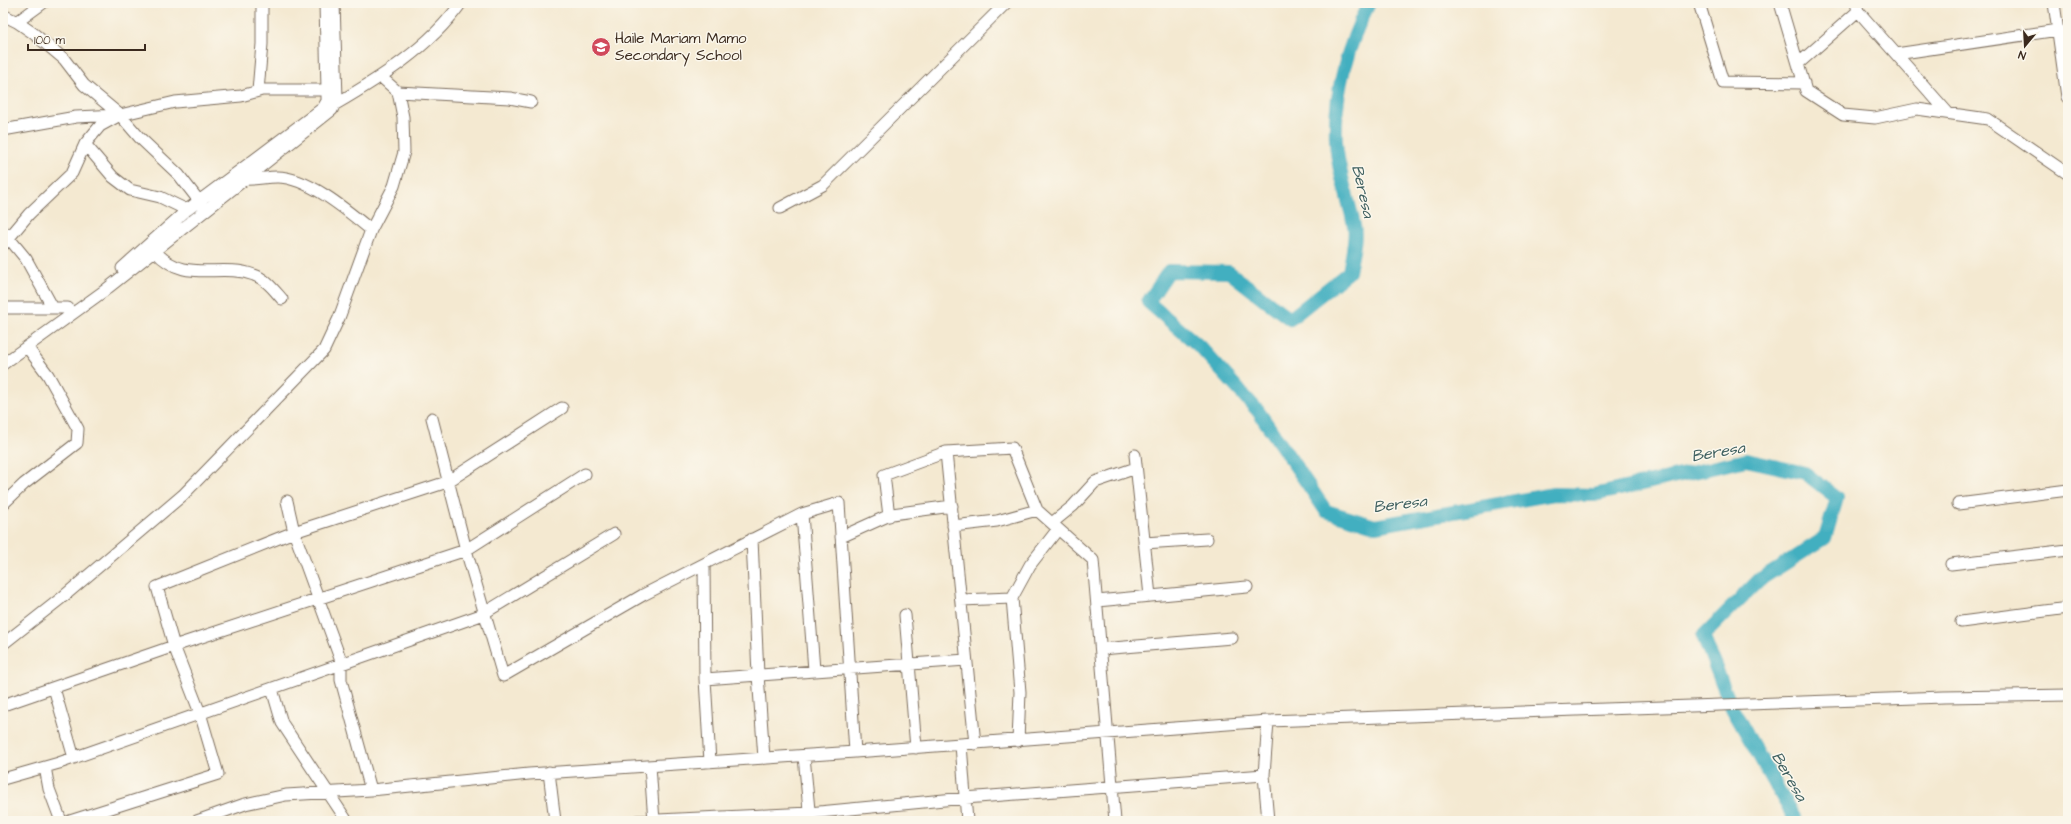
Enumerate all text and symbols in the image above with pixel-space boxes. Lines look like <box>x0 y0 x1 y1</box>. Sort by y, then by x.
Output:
scale bar <box>28 26 145 52</box>
north arrow <box>2005 26 2045 66</box>
place label: Haile Mariam Mamo Secondary School <box>615 28 747 67</box>
text: 100 m <box>34 32 65 49</box>
school or university icon: Haile Mariam Mamo Secondary School <box>590 36 612 58</box>
text: N <box>2016 47 2028 63</box>
water label: Beresa <box>1346 163 1380 221</box>
water label: Beresa <box>1690 436 1747 467</box>
water label: Beresa <box>1372 490 1429 518</box>
water label: Beresa <box>1766 748 1813 806</box>

